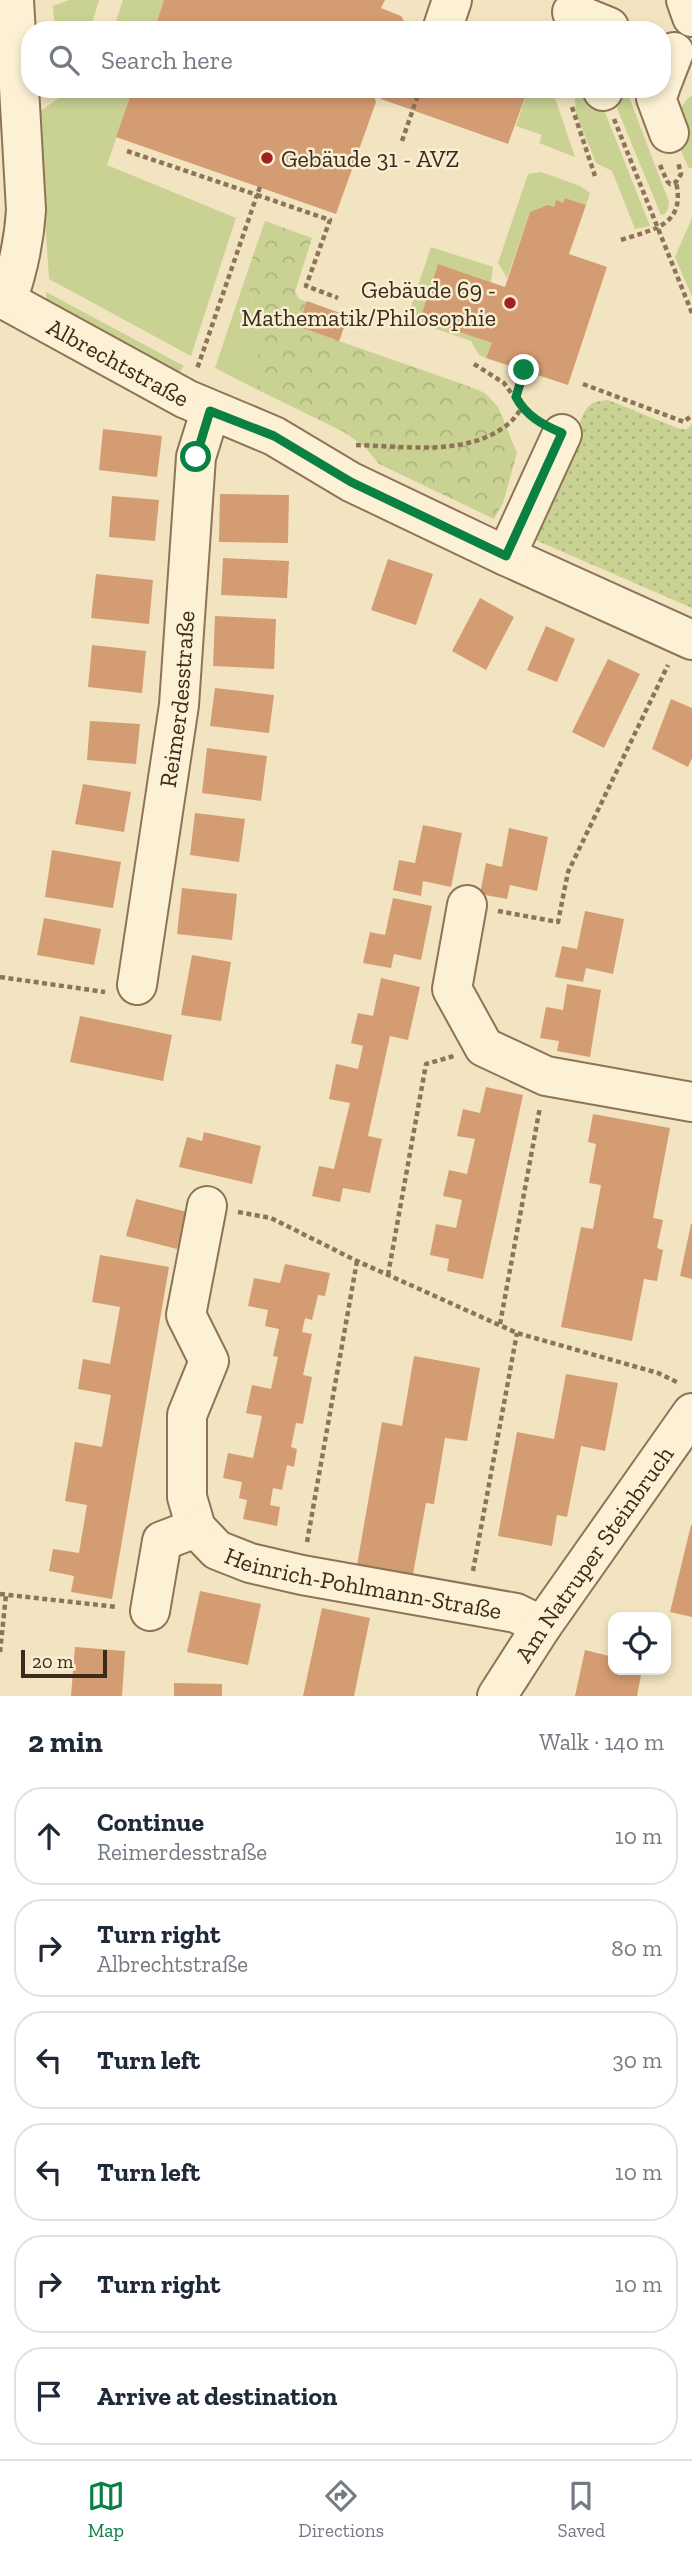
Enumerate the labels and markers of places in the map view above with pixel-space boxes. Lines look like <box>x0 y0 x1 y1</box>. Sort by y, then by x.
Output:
place label: Gebäude 31 - AVZ <box>281 144 459 173</box>
marker: Gebäude 31 - AVZ <box>259 150 275 166</box>
place label: Gebäude 69 - Mathematik/Philosophie <box>241 275 496 332</box>
marker: Gebäude 69 - Mathematik/Philosophie <box>502 295 518 311</box>

